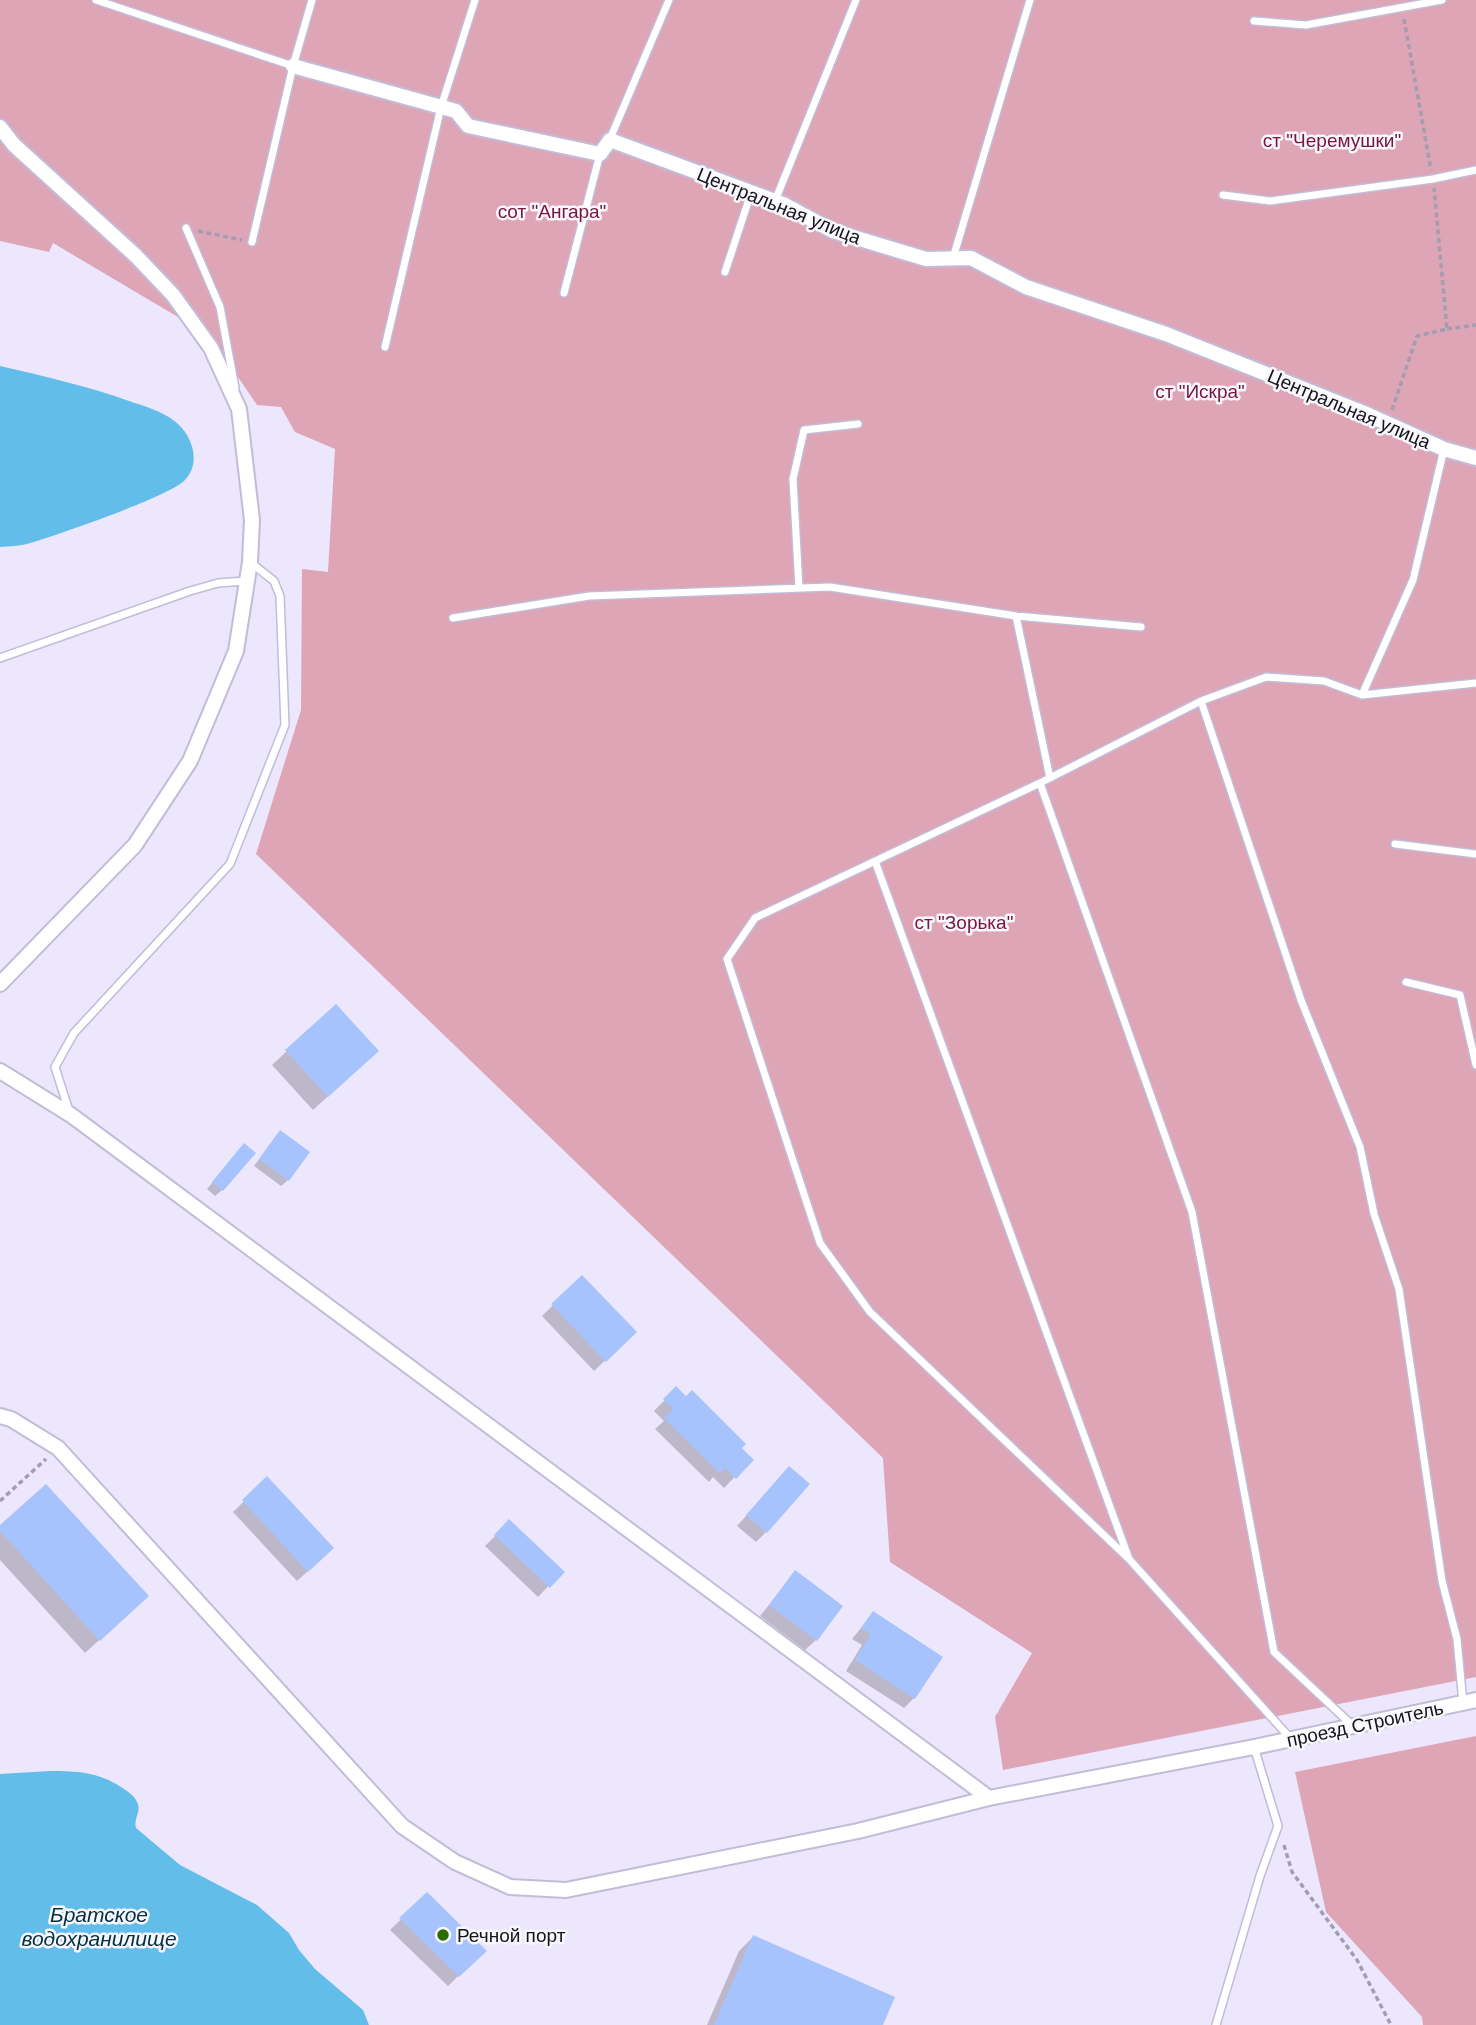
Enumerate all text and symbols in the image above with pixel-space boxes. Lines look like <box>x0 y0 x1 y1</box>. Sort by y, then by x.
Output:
park label: ст "Черемушки" <box>1263 130 1401 151</box>
street label: Центральная улица <box>694 164 864 249</box>
park label: сот "Ангара" <box>498 201 606 222</box>
street label: Центральная улица <box>1264 365 1434 453</box>
park label: ст "Искра" <box>1155 381 1245 402</box>
park label: ст "Зорька" <box>915 912 1013 933</box>
street label: проезд Строитель <box>1285 1697 1445 1751</box>
water label: Братское водохранилище <box>21 1903 177 1950</box>
place label: Речной порт <box>457 1925 566 1946</box>
marker: Речной порт <box>435 1927 451 1943</box>

